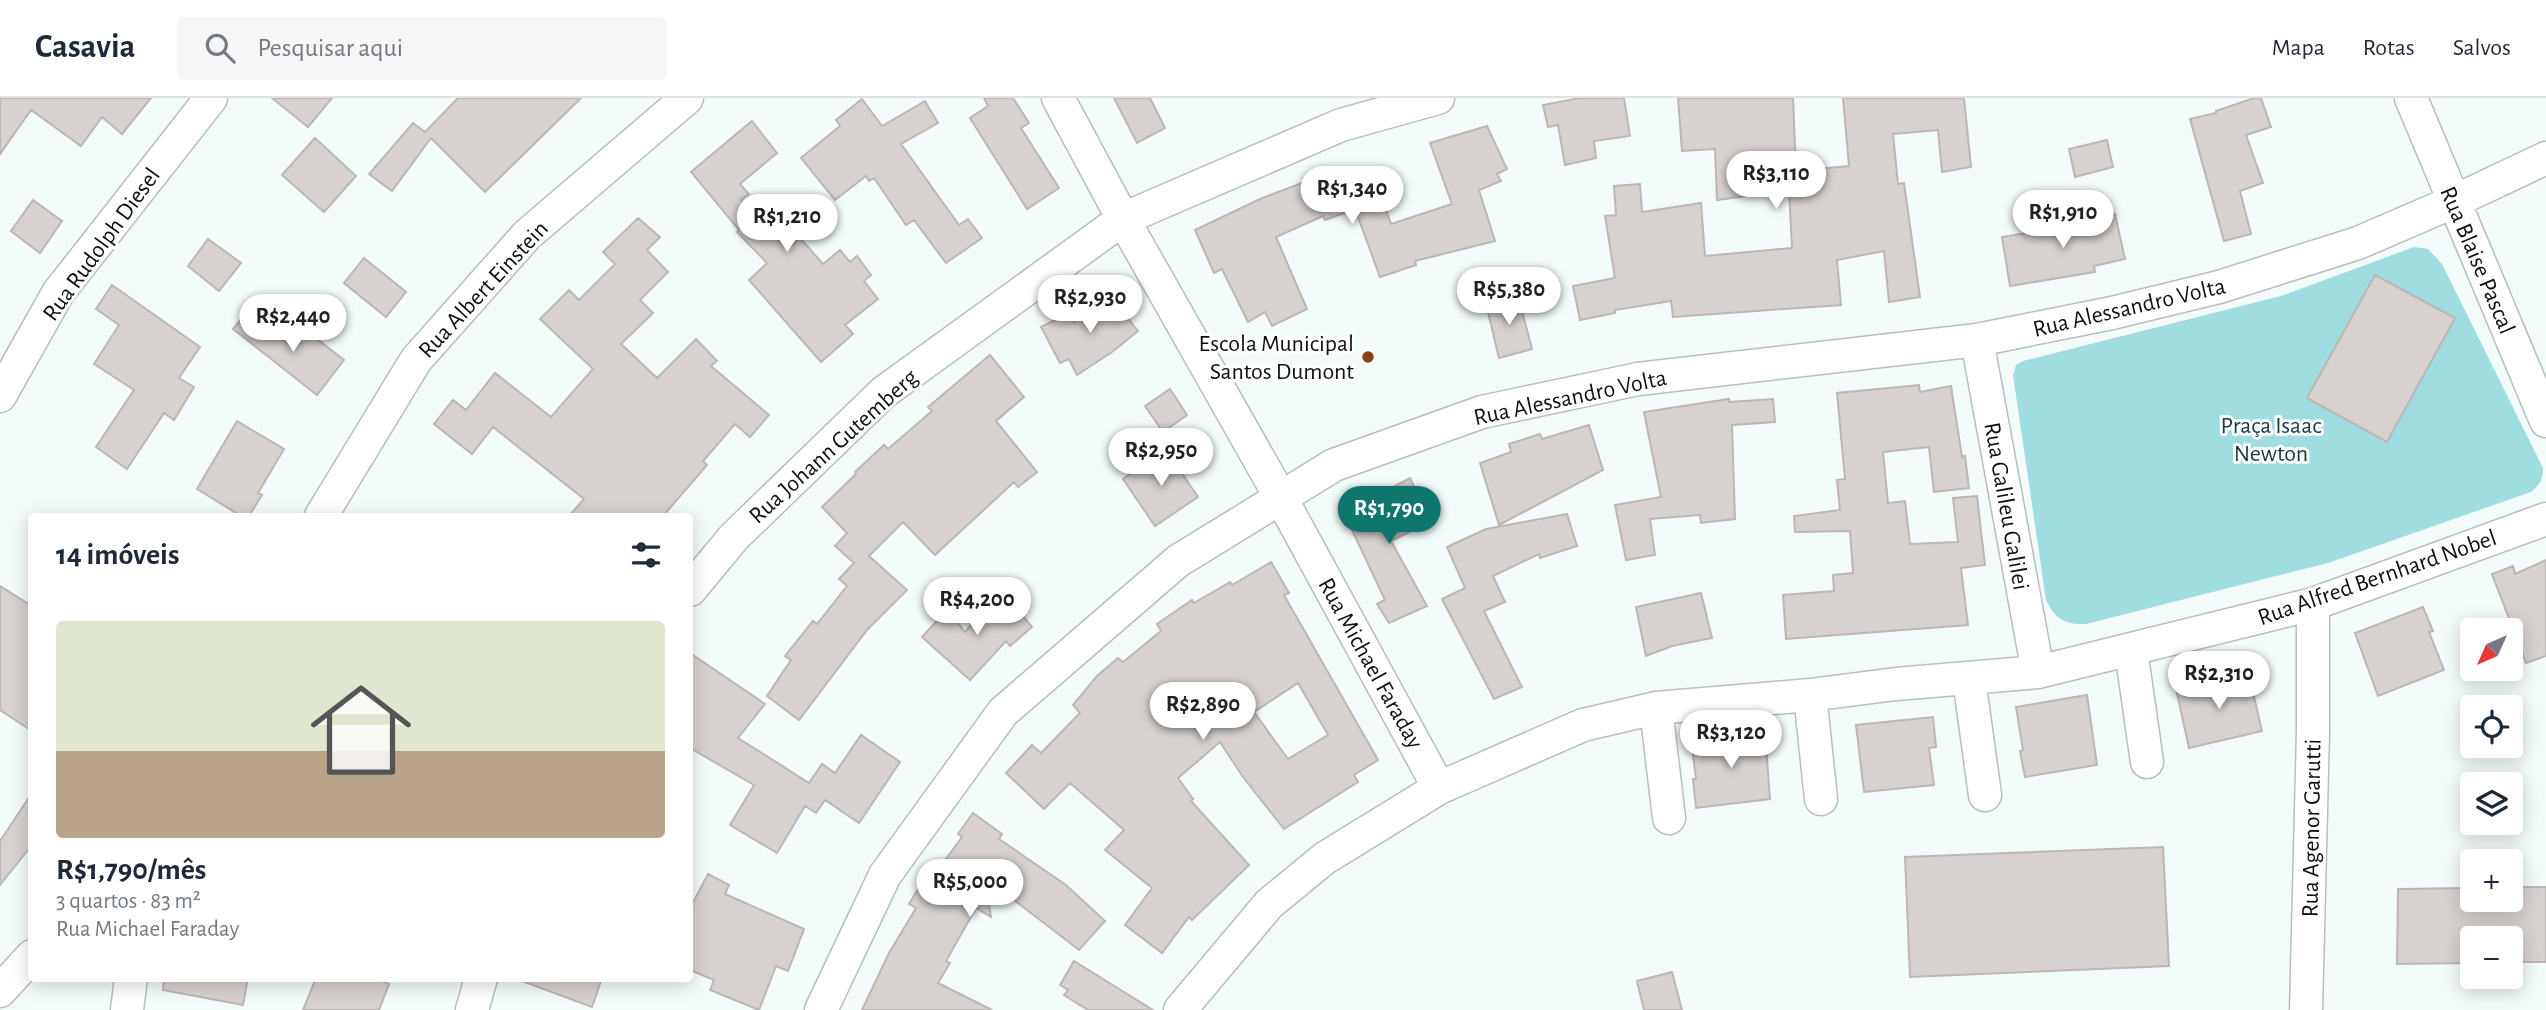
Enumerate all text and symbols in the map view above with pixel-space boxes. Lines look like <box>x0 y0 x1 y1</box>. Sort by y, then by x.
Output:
search box <box>177 17 667 80</box>
icon: search <box>201 29 239 67</box>
text: Casavia <box>35 31 135 64</box>
text: Pesquisar aqui <box>257 35 403 61</box>
text: Mapa <box>2272 36 2325 60</box>
text: Rotas <box>2363 36 2415 60</box>
text: Salvos <box>2453 36 2511 60</box>
pin: R$3,110 <box>1711 152 1841 211</box>
text: R$3,110 <box>1742 162 1810 185</box>
street label: Rua Rudolph Diesel <box>39 164 165 325</box>
pin: R$1,340 <box>1287 166 1417 226</box>
text: R$1,340 <box>1317 177 1387 200</box>
street label: Rua Blaise Pascal <box>2435 183 2519 338</box>
pin: R$1,910 <box>1998 190 2128 250</box>
pin: R$1,210 <box>722 194 852 254</box>
text: R$1,910 <box>2029 201 2097 224</box>
text: R$1,210 <box>753 205 821 228</box>
street label: Rua Albert Einstein <box>414 216 553 363</box>
pin: R$5,380 <box>1444 268 1574 327</box>
street label: Rua Alessandro Volta <box>2031 274 2228 342</box>
pin: R$2,930 <box>1025 275 1155 335</box>
text: R$5,380 <box>1473 278 1545 301</box>
text: R$2,930 <box>1053 286 1127 309</box>
pin: R$2,440 <box>228 294 358 354</box>
text: R$2,440 <box>255 305 331 328</box>
place label: Escola Municipal Santos Dumont <box>1199 332 1354 384</box>
marker: Escola Municipal Santos Dumont <box>1360 349 1376 365</box>
street label: Rua Johann Gutemberg <box>745 365 923 528</box>
street label: Rua Alessandro Volta <box>1471 366 1669 430</box>
park label: Praça Isaac Newton <box>2221 414 2322 466</box>
street label: Rua Galileu Galilei <box>1979 420 2033 592</box>
pin: R$2,950 <box>1096 428 1226 488</box>
text: R$2,950 <box>1124 439 1198 462</box>
pin: R$1,790 <box>1324 486 1454 546</box>
text: R$1,790 <box>1354 497 1424 520</box>
street label: Rua Alfred Bernhard Nobel <box>2255 526 2500 630</box>
icon: filters <box>627 536 665 574</box>
text: 14 imóveis <box>56 540 179 570</box>
street label: Rua Michael Faraday <box>1313 574 1427 753</box>
pin: R$4,200 <box>912 578 1042 637</box>
text: R$4,200 <box>939 588 1015 611</box>
north arrow <box>2460 618 2524 681</box>
map controls <box>2460 618 2523 989</box>
pin: R$2,310 <box>2154 652 2284 711</box>
text: R$2,310 <box>2184 662 2254 685</box>
icon: home <box>298 667 424 793</box>
pin: R$2,890 <box>1138 682 1268 742</box>
text: R$2,890 <box>1166 693 1240 716</box>
button: locate <box>2460 695 2523 758</box>
pin: R$3,120 <box>1666 710 1796 770</box>
text: R$3,120 <box>1696 721 1766 744</box>
street label: Rua Agenor Garutti <box>2298 739 2326 917</box>
button: layers <box>2460 772 2523 835</box>
button: + <box>2460 849 2523 912</box>
text: R$1,790/mês <box>56 855 206 885</box>
pin: R$5,000 <box>905 860 1035 919</box>
text: R$5,000 <box>932 870 1008 893</box>
text: 3 quartos · 83 m² <box>56 890 201 913</box>
text: Rua Michael Faraday <box>56 918 239 941</box>
button: − <box>2460 926 2523 989</box>

